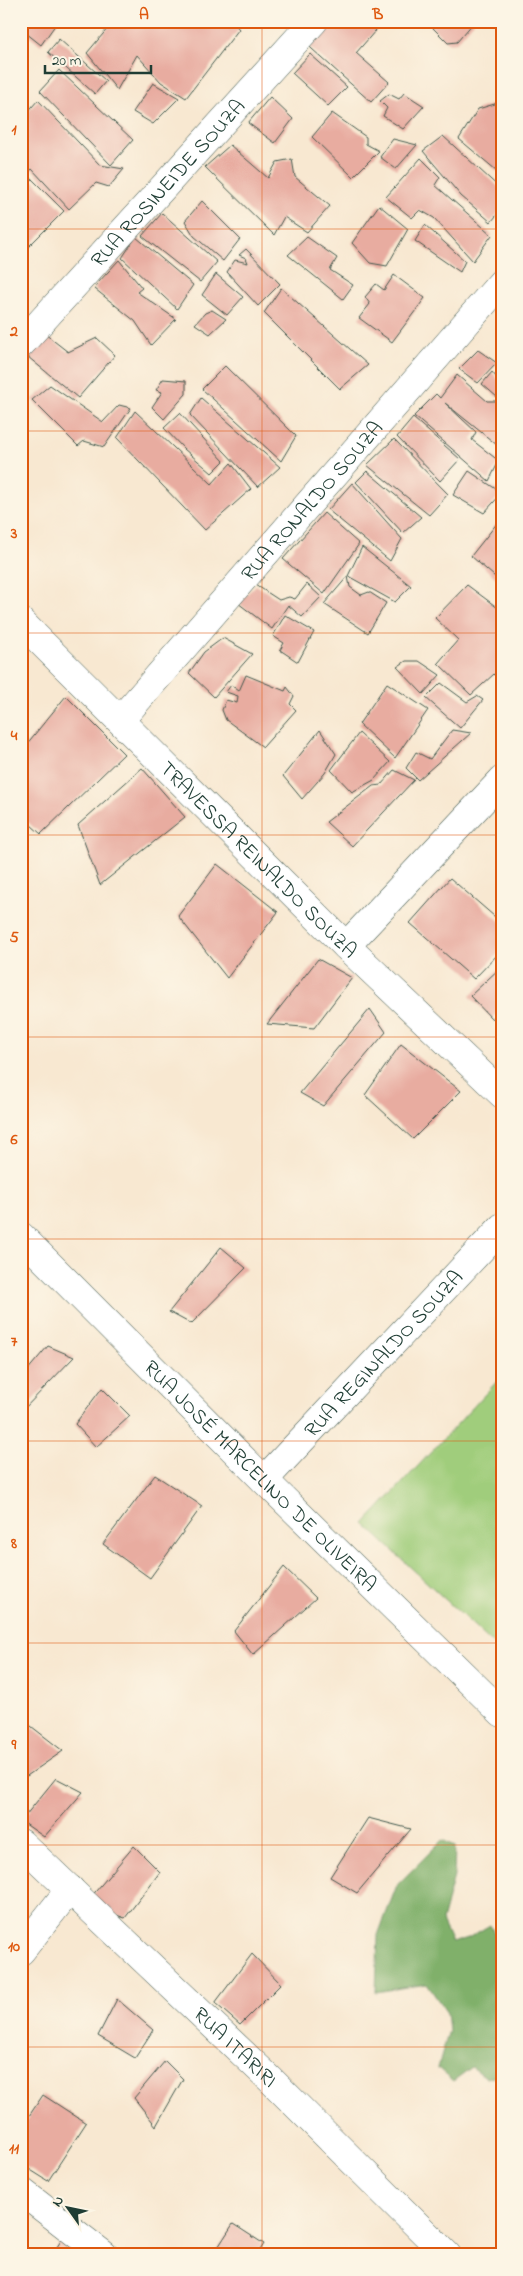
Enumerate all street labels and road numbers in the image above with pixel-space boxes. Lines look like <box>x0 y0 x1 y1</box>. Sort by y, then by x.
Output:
street label: RUA ROSINEIDE SOUZA <box>85 93 253 275</box>
street label: RUA RONALDO SOUZA <box>235 415 391 588</box>
street label: TRAVESSA REINALDO SOUZA <box>152 755 363 966</box>
street label: RUA REGINALDO SOUZA <box>298 1264 471 1445</box>
street label: RUA JOSÉ MARCELINO DE OLIVEIRA <box>136 1354 383 1600</box>
street label: RUA ITARIRI <box>186 2001 283 2095</box>

